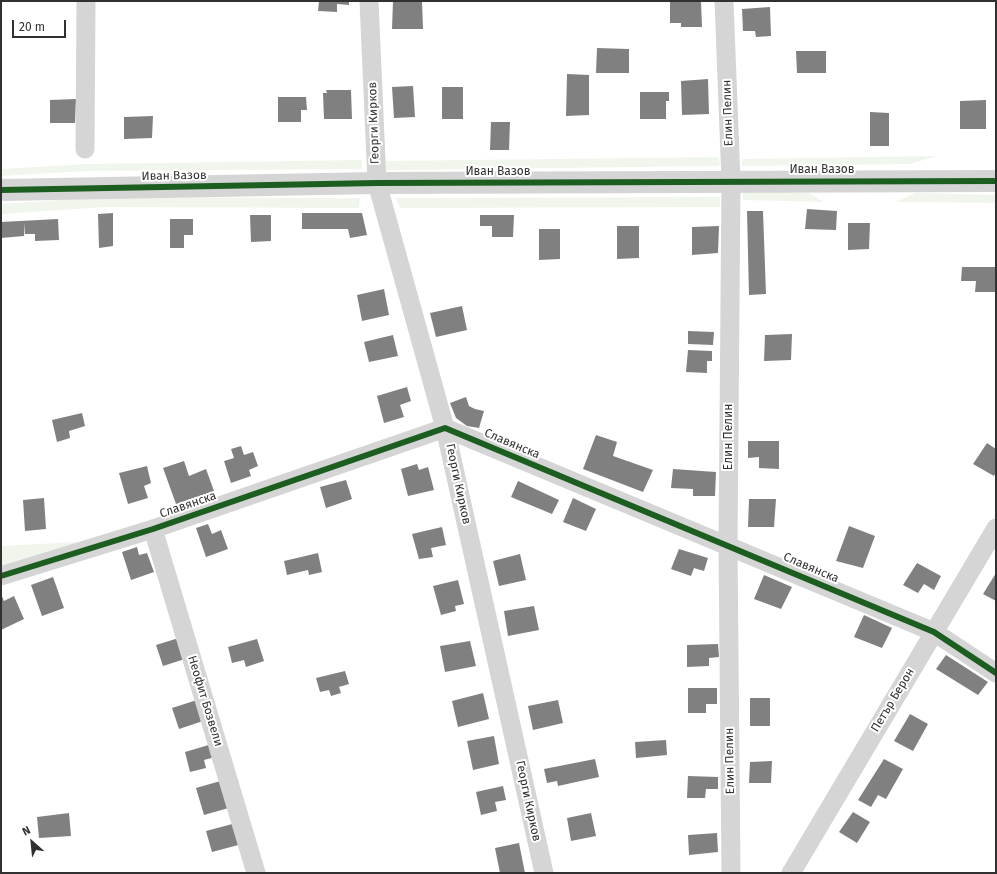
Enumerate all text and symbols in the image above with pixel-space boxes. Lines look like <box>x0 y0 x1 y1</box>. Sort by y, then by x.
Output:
scale bar <box>14 12 68 38</box>
text: 20 m <box>19 20 45 34</box>
street label: Елин Пелин <box>720 79 736 147</box>
street label: Георги Кирков <box>365 82 383 164</box>
street label: Иван Вазов <box>789 163 855 177</box>
street label: Иван Вазов <box>465 165 531 179</box>
street label: Иван Вазов <box>141 168 207 184</box>
street label: Елин Пелин <box>722 404 736 470</box>
street label: Славянска <box>482 426 542 462</box>
street label: Георги Кирков <box>442 442 474 526</box>
street label: Славянска <box>158 489 218 521</box>
street label: Славянска <box>781 550 841 586</box>
street label: Неофит Бозвели <box>184 654 226 748</box>
street label: Петър Берон <box>868 665 918 735</box>
street label: Елин Пелин <box>722 728 738 794</box>
street label: Георги Кирков <box>512 759 544 843</box>
north arrow <box>12 822 52 862</box>
text: N <box>20 823 33 838</box>

